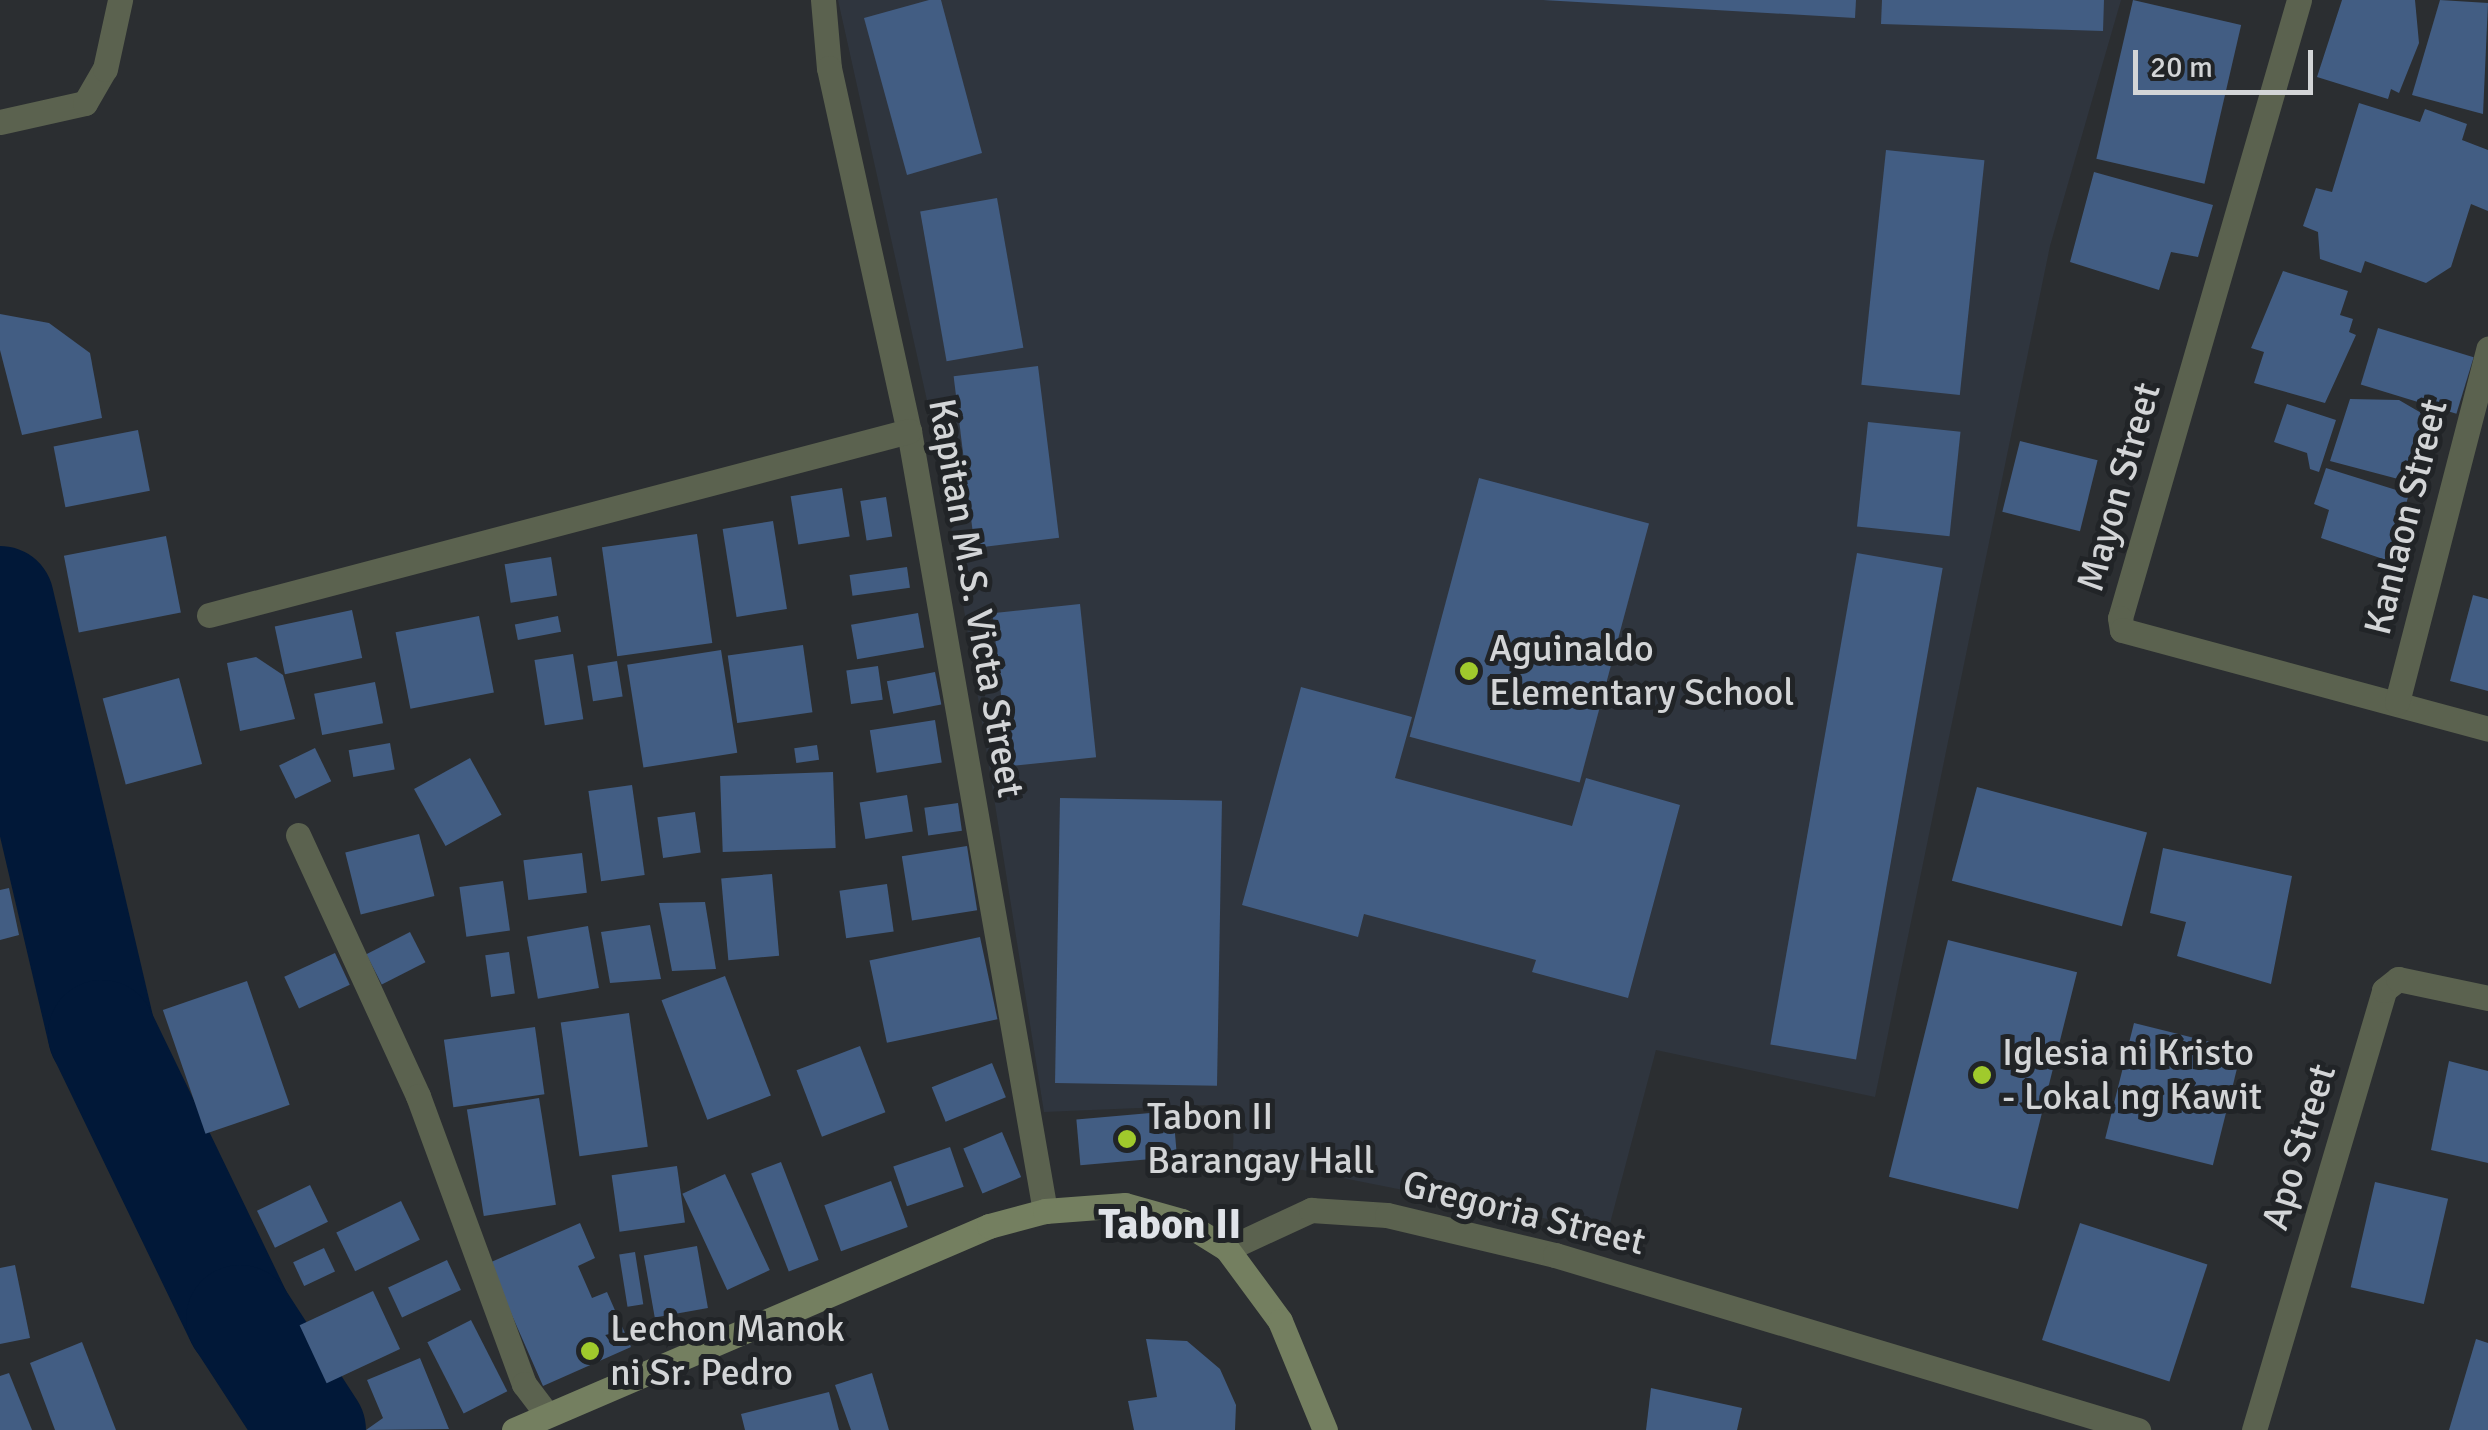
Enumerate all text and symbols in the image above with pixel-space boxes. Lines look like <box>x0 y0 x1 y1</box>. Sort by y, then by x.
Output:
scale bar <box>2138 30 2318 92</box>
text: 20 m <box>2150 49 2213 86</box>
street label: Mayon Street <box>2068 378 2170 596</box>
street label: Kapitan M.S. Victa Street <box>918 395 1034 801</box>
street label: Kanlaon Street <box>2355 395 2457 639</box>
place label: Aguinaldo Elementary School <box>1489 626 1794 716</box>
marker: Aguinaldo Elementary School <box>1458 660 1480 682</box>
place label: Iglesia ni Kristo - Lokal ng Kawit <box>2002 1030 2262 1120</box>
street label: Apo Street <box>2252 1059 2346 1235</box>
marker: Iglesia ni Kristo - Lokal ng Kawit <box>1971 1064 1993 1086</box>
place label: Tabon II Barangay Hall <box>1147 1094 1375 1184</box>
marker: Tabon II Barangay Hall <box>1116 1128 1138 1150</box>
street label: Gregoria Street <box>1398 1161 1650 1265</box>
district label: Tabon II <box>1098 1200 1242 1250</box>
place label: Lechon Manok ni Sr. Pedro <box>610 1306 845 1396</box>
marker: Lechon Manok ni Sr. Pedro <box>579 1340 601 1362</box>

